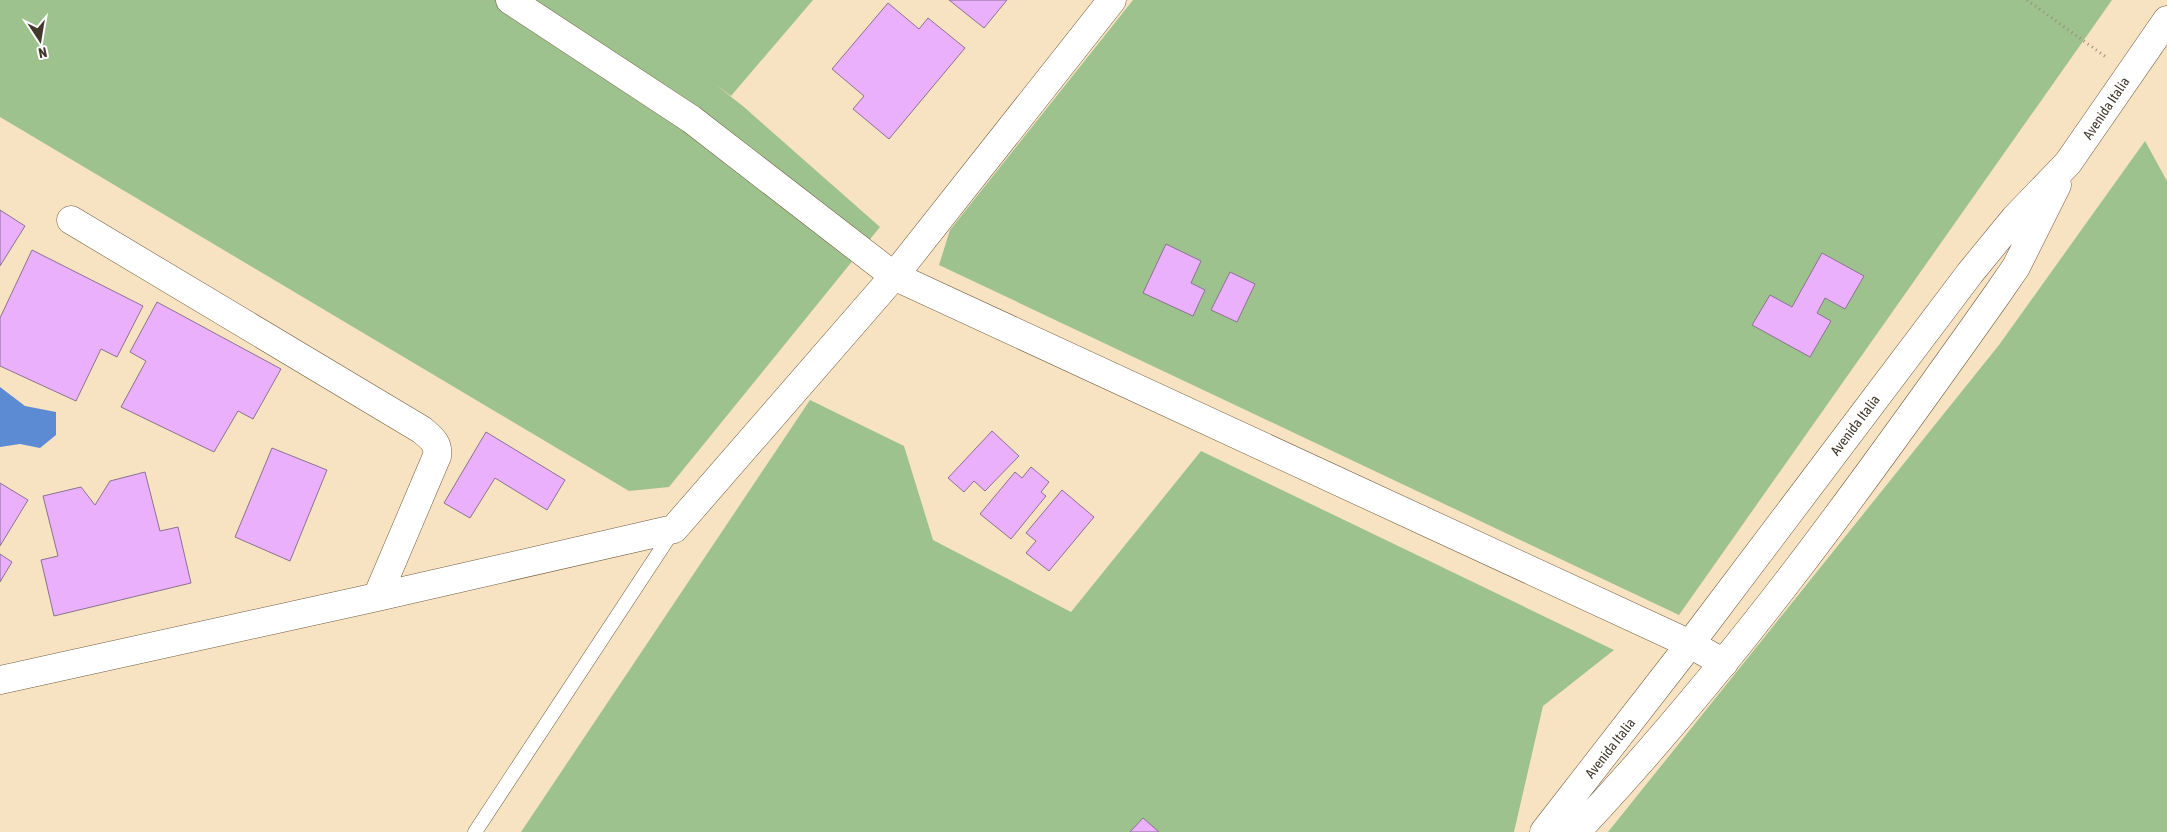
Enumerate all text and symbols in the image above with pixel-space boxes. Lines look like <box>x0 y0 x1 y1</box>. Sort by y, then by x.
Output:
north arrow <box>15 15 65 65</box>
text: N <box>37 44 48 61</box>
street label: Avenida Italia <box>2079 74 2133 142</box>
street label: Avenida Italia <box>1827 392 1883 458</box>
street label: Avenida Italia <box>1582 715 1638 781</box>

